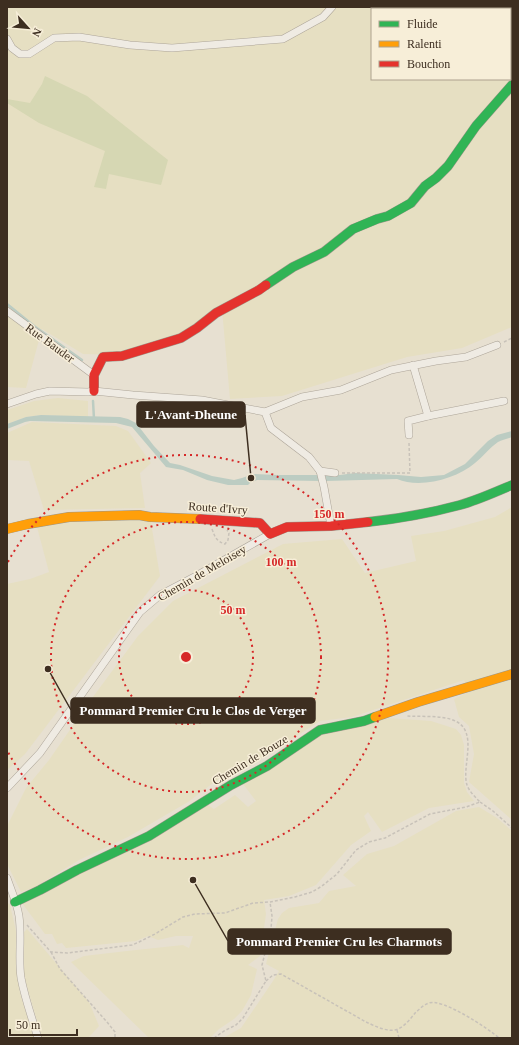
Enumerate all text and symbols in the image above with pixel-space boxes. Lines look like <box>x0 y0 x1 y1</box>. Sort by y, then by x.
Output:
north arrow <box>8 8 48 48</box>
legend <box>371 8 511 80</box>
text: Fluide <box>407 17 438 31</box>
text: N <box>30 26 44 39</box>
text: Ralenti <box>407 37 442 51</box>
text: Bouchon <box>407 57 450 71</box>
street label: Rue Bauder <box>23 321 77 365</box>
callout: L'Avant-Dheune <box>137 402 245 427</box>
text: L'Avant-Dheune <box>145 407 237 422</box>
street label: Route d'Ivry <box>188 499 248 517</box>
text: 150 m <box>314 507 345 521</box>
street label: Chemin de Meloisey <box>155 542 249 604</box>
text: 100 m <box>266 555 297 569</box>
text: 50 m <box>221 603 246 617</box>
centre of rings <box>179 650 193 664</box>
callout: Pommard Premier Cru le Clos de Verger <box>71 698 315 723</box>
text: Pommard Premier Cru le Clos de Verger <box>80 703 307 718</box>
street label: Chemin de Bouze <box>210 732 290 788</box>
callout: Pommard Premier Cru les Charmots <box>228 929 451 954</box>
text: Pommard Premier Cru les Charmots <box>236 934 442 949</box>
scale bar <box>10 1011 77 1037</box>
text: 50 m <box>16 1018 41 1032</box>

